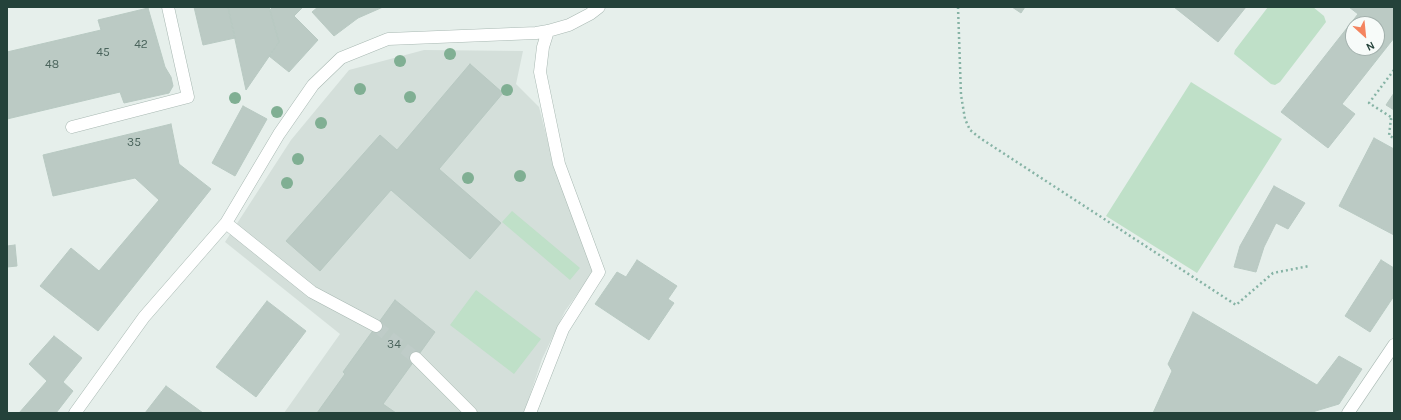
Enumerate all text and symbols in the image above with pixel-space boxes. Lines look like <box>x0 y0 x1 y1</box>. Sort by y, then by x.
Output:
north arrow <box>1345 16 1385 56</box>
house number: 42 <box>134 38 148 52</box>
text: N <box>1364 39 1377 54</box>
house number: 45 <box>96 46 110 60</box>
house number: 48 <box>45 58 59 72</box>
house number: 35 <box>127 136 141 150</box>
house number: 34 <box>387 338 401 352</box>

